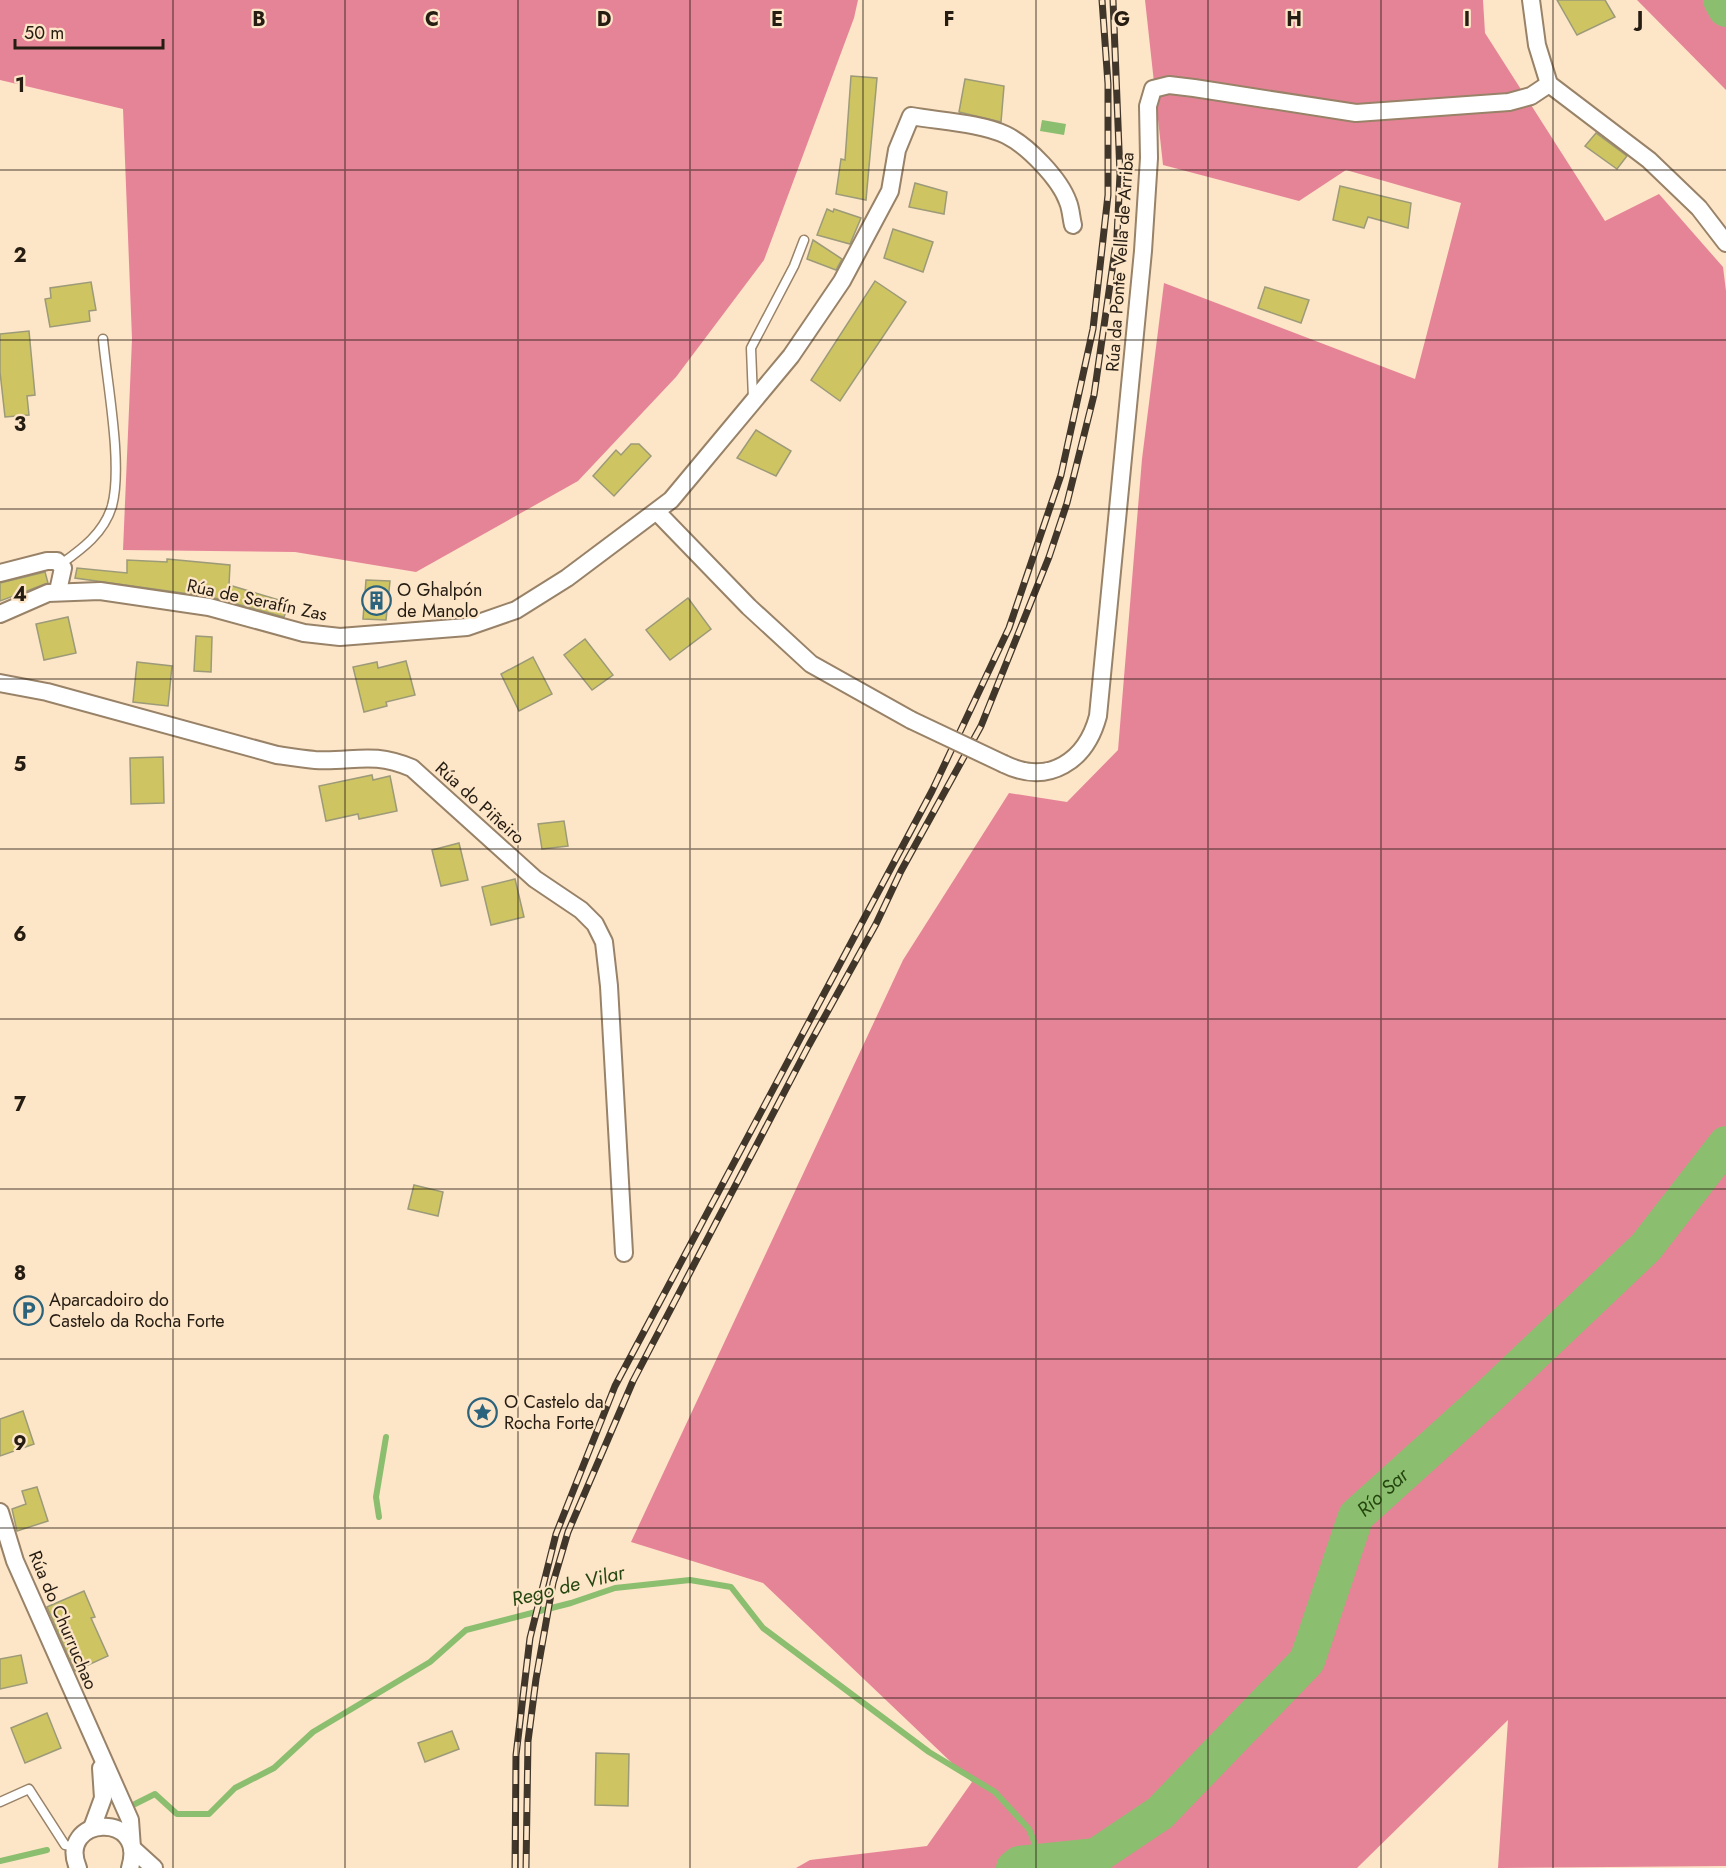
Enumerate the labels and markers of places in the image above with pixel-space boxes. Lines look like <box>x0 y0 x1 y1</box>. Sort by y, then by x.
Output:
place label: O Ghalpón de Manolo <box>397 577 482 624</box>
building icon: O Ghalpón de Manolo <box>360 584 392 616</box>
place label: Aparcadoiro do Castelo da Rocha Forte <box>49 1287 225 1334</box>
parking icon: Aparcadoiro do Castelo da Rocha Forte <box>12 1294 44 1326</box>
place label: O Castelo da Rocha Forte <box>504 1389 604 1436</box>
place icon: O Castelo da Rocha Forte <box>467 1396 499 1428</box>

